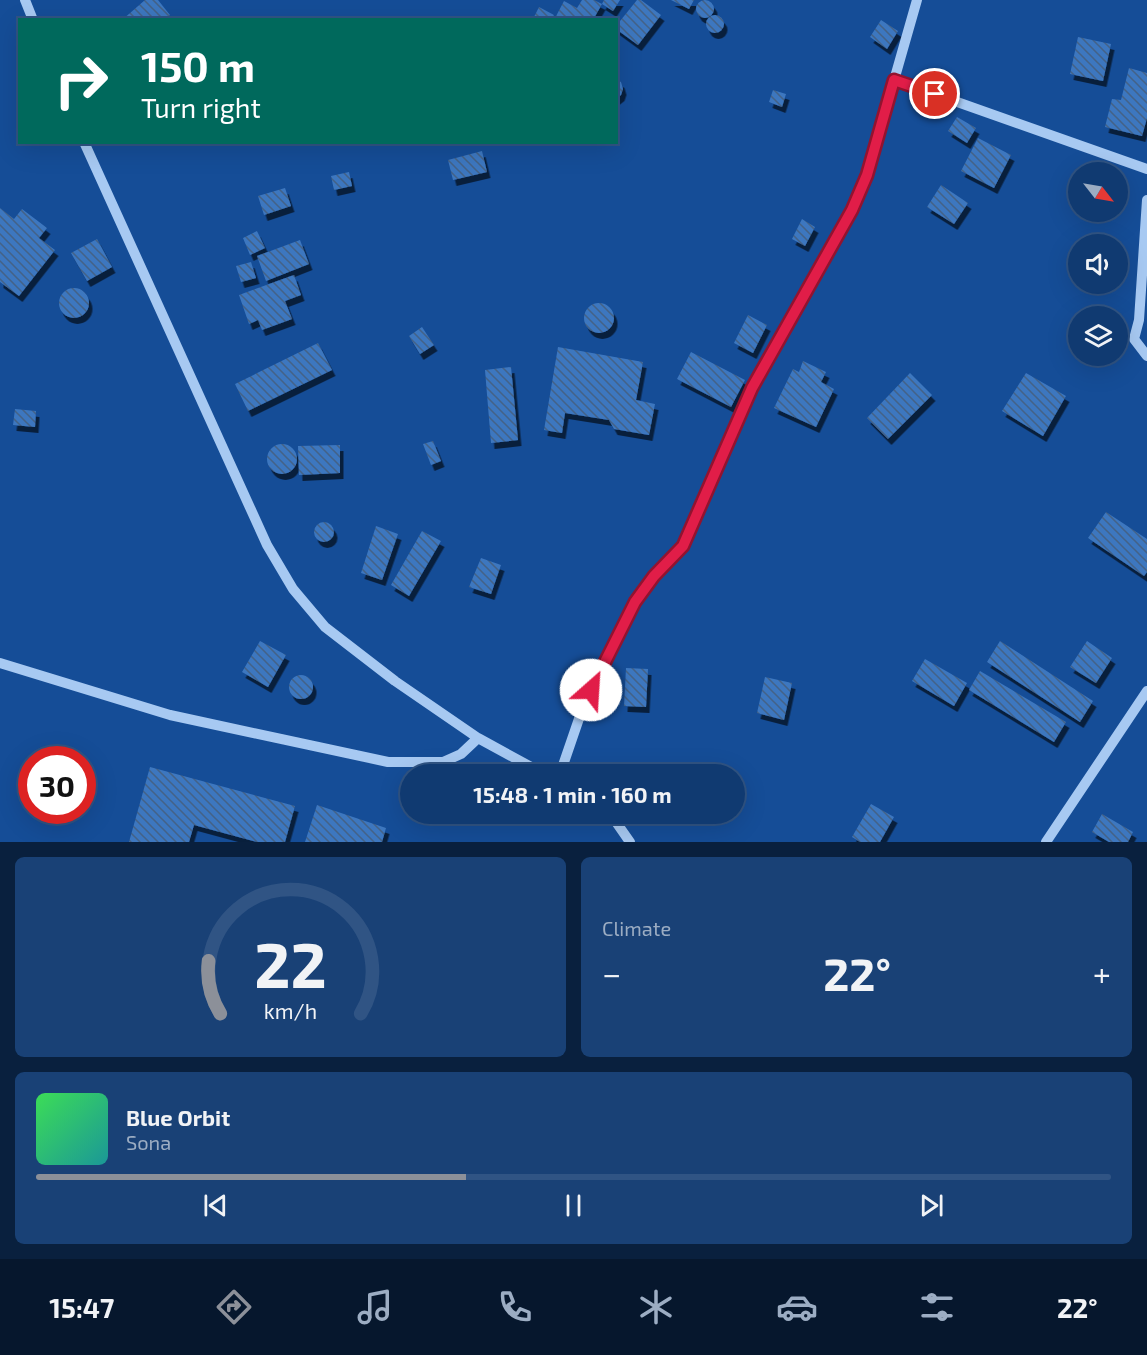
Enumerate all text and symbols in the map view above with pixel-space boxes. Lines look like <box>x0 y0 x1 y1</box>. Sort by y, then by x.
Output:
text: 150 m <box>141 40 255 90</box>
icon: right <box>42 42 120 120</box>
pin <box>909 68 960 119</box>
icon: arrive <box>918 77 951 110</box>
text: Turn right <box>141 91 261 123</box>
north arrow <box>1068 162 1128 222</box>
map controls <box>1068 162 1128 366</box>
button: sound <box>1068 234 1128 294</box>
button: layers <box>1068 306 1128 366</box>
position arrow <box>559 658 623 722</box>
speed limit sign: 30 <box>18 746 96 824</box>
text: 15:48 · 1 min · 160 m <box>473 781 672 807</box>
text: Climate <box>602 916 671 940</box>
text: 22 <box>254 926 327 1001</box>
text: 22° <box>823 946 891 1000</box>
text: − <box>602 953 621 993</box>
text: + <box>1093 953 1111 993</box>
text: km/h <box>264 998 317 1023</box>
text: Blue Orbit <box>126 1104 230 1130</box>
text: Sona <box>126 1130 171 1154</box>
icon: previous <box>199 1189 232 1222</box>
icon: pause <box>557 1189 590 1222</box>
icon: next <box>915 1189 948 1222</box>
icon: directions <box>213 1286 255 1328</box>
icon: music <box>354 1286 396 1328</box>
icon: phone <box>494 1286 536 1328</box>
icon: climate <box>635 1286 677 1328</box>
icon: car <box>776 1286 818 1328</box>
icon: filters <box>916 1286 958 1328</box>
text: 15:47 <box>49 1291 114 1323</box>
text: 22° <box>1057 1291 1098 1323</box>

